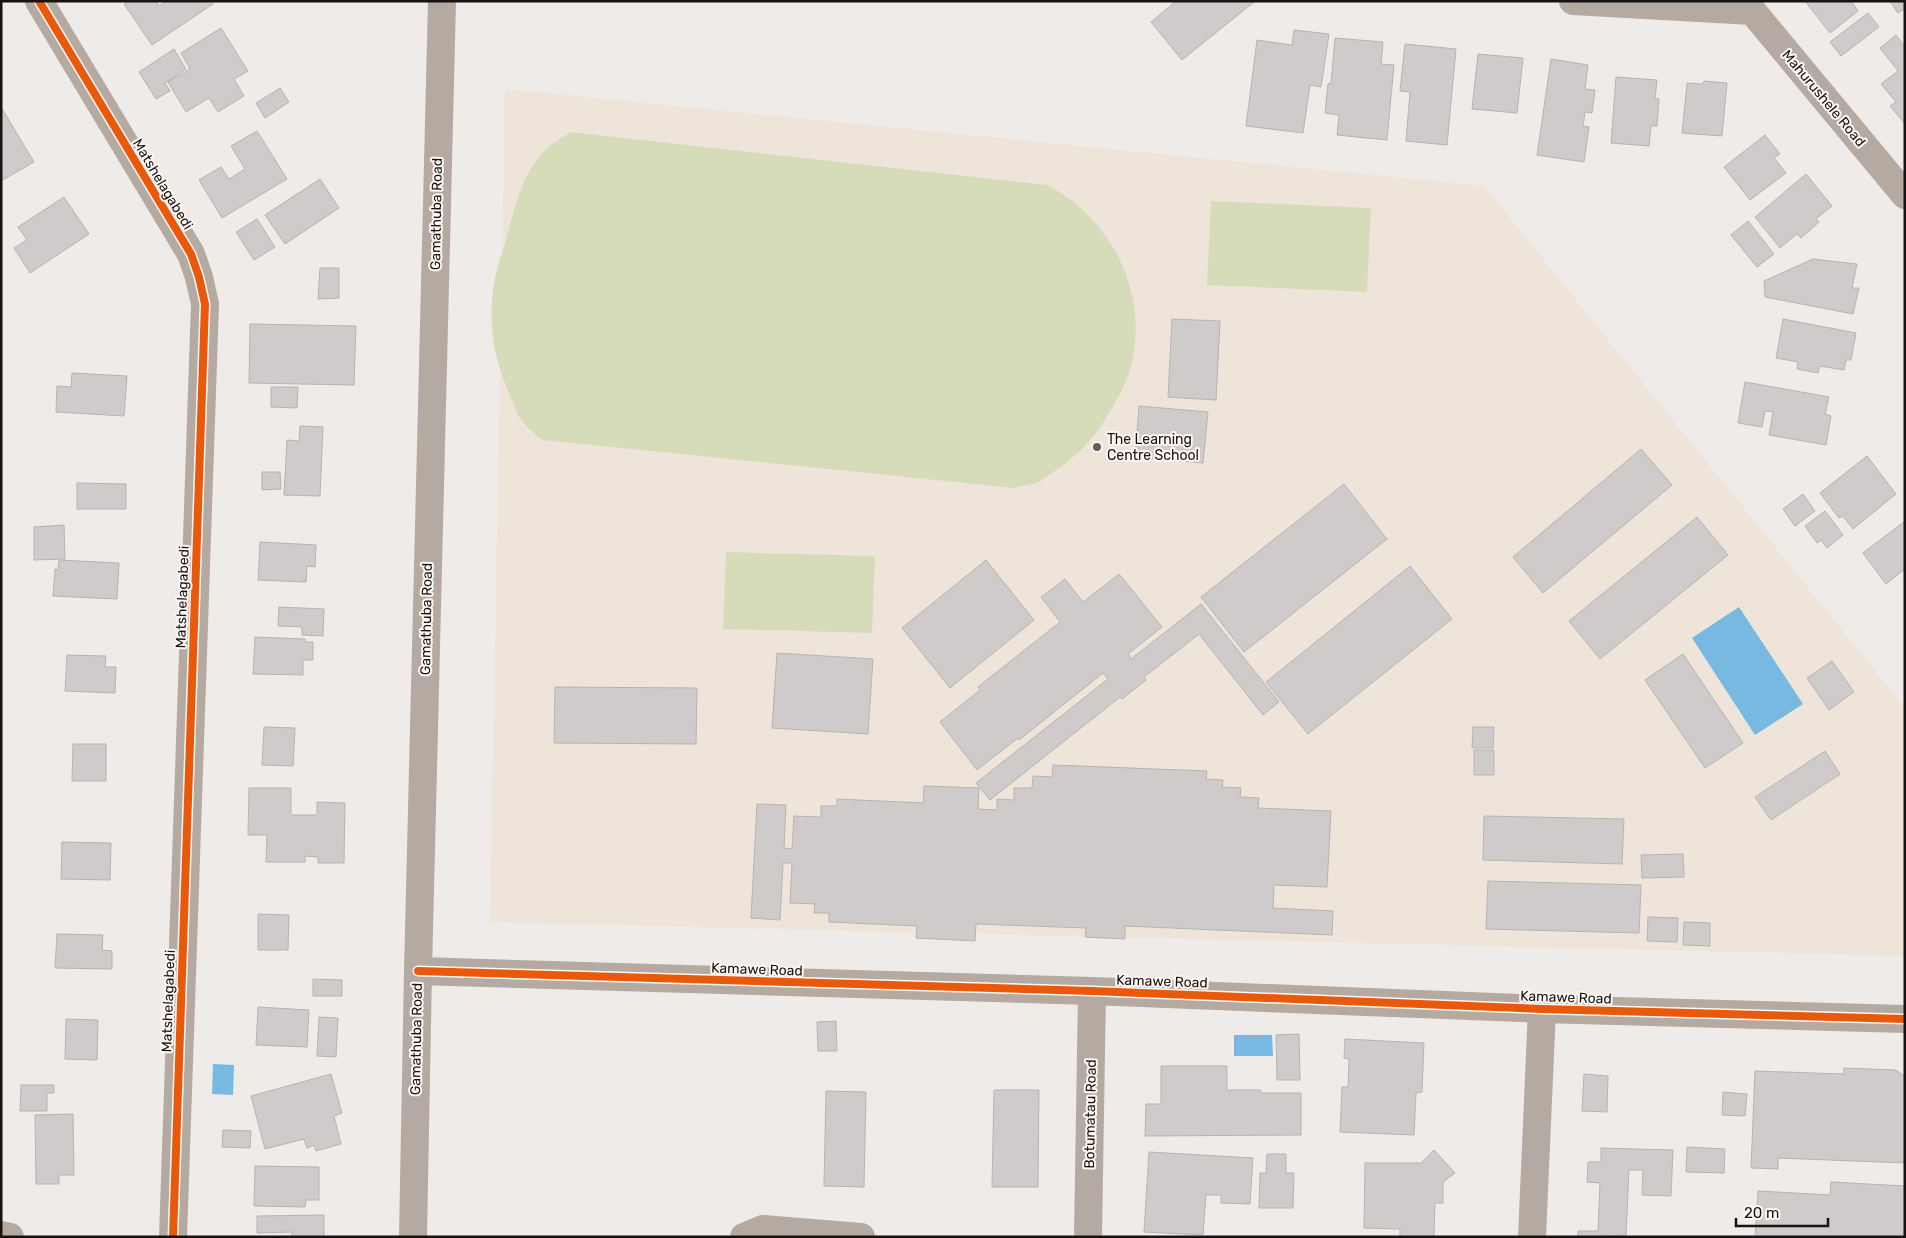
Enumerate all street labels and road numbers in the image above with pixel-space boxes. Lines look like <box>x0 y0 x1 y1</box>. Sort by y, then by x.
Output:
street label: Mahurushele Road <box>1778 47 1869 150</box>
street label: Matshelagabedi <box>129 136 196 233</box>
street label: Gamathuba Road <box>427 158 446 270</box>
street label: Matshelagabedi <box>172 545 193 649</box>
street label: Gamathuba Road <box>417 563 436 675</box>
street label: Matshelagabedi <box>158 949 179 1053</box>
street label: Kamawe Road <box>711 959 803 980</box>
street label: Kamawe Road <box>1116 971 1208 992</box>
street label: Gamathuba Road <box>407 983 426 1095</box>
street label: Kamawe Road <box>1520 987 1612 1008</box>
street label: Botumatau Road <box>1081 1059 1100 1169</box>

